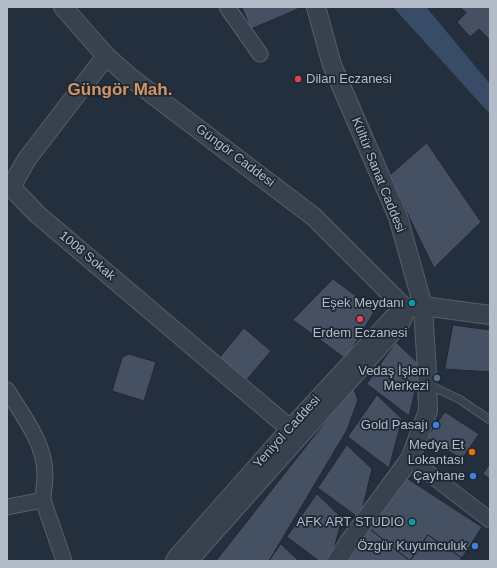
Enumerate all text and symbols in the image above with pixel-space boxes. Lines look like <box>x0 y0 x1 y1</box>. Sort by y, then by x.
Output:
place label: Dilan Eczanesi <box>306 71 392 87</box>
marker: Dilan Eczanesi <box>293 74 303 84</box>
district label: Güngör Mah. <box>68 80 172 100</box>
street label: Kültür Sanat Caddesi <box>348 115 408 235</box>
street label: Güngör Caddesi <box>193 121 277 191</box>
street label: 1008 Sokak <box>56 228 118 284</box>
place label: Eşek Meydanı <box>322 295 404 311</box>
marker: Eşek Meydanı <box>407 298 417 308</box>
marker: Erdem Eczanesi <box>355 314 365 324</box>
place label: Erdem Eczanesi <box>313 325 407 341</box>
place label: Vedaş İşlem Merkezi <box>358 363 429 394</box>
marker: Vedaş İşlem Merkezi <box>432 373 442 383</box>
street label: Yeniyol Caddesi <box>250 392 324 472</box>
place label: Gold Pasajı <box>361 417 428 433</box>
marker: Gold Pasajı <box>431 420 441 430</box>
place label: Medya Et Lokantası <box>408 437 464 468</box>
marker: Medya Et Lokantası <box>467 447 477 457</box>
place label: Çayhane <box>413 468 465 484</box>
marker: Çayhane <box>468 471 478 481</box>
place label: AFK ART STUDIO <box>297 514 404 530</box>
marker: AFK ART STUDIO <box>407 517 417 527</box>
place label: Özgür Kuyumculuk <box>357 538 467 554</box>
marker: Özgür Kuyumculuk <box>470 541 480 551</box>

